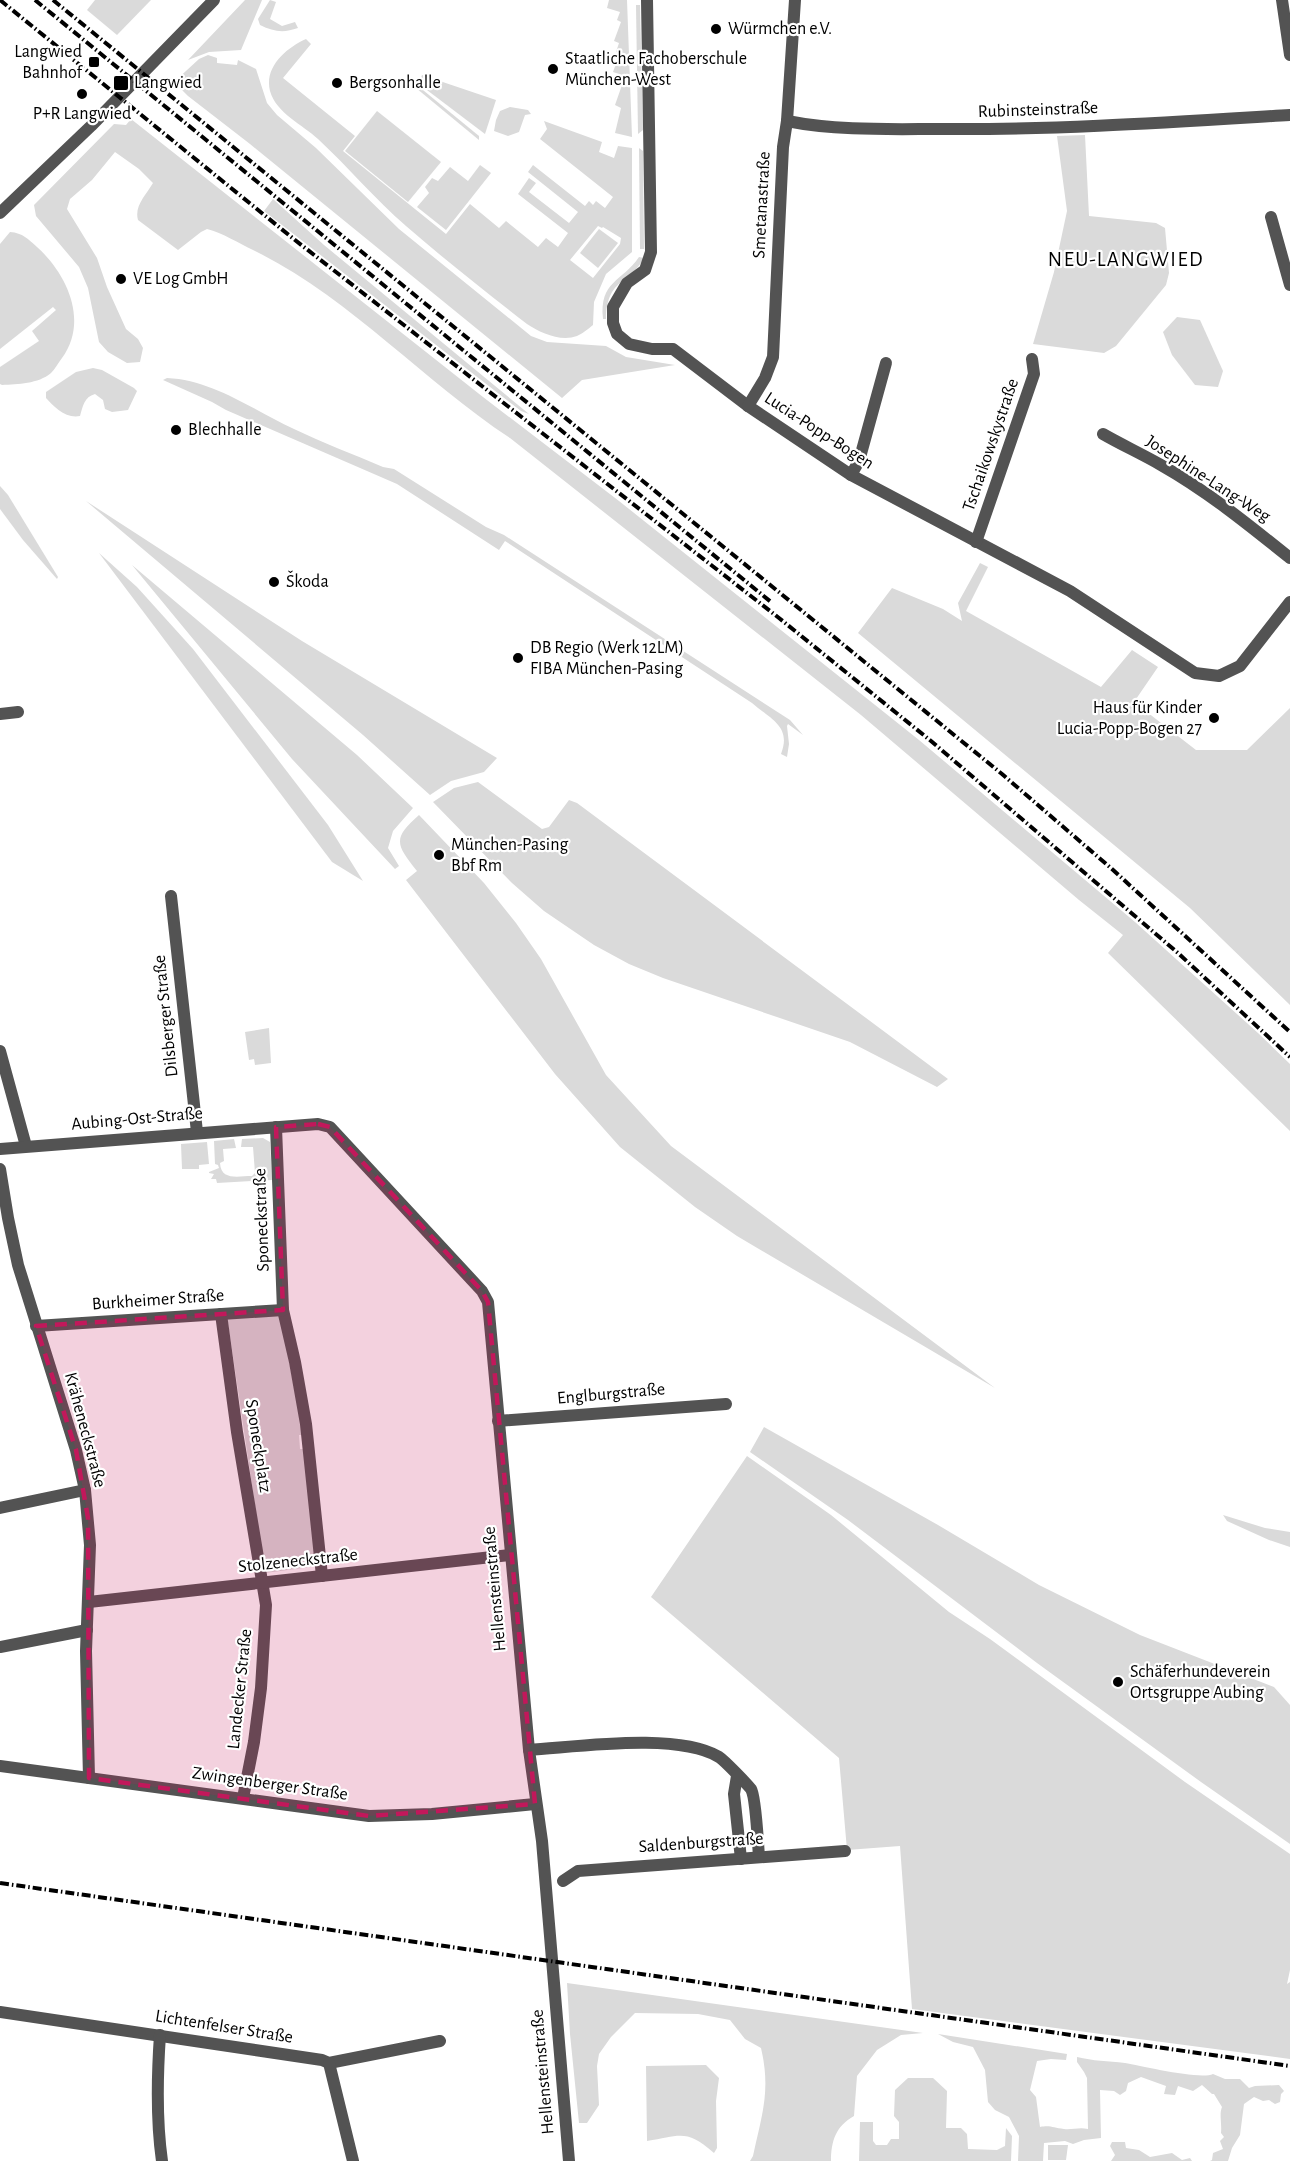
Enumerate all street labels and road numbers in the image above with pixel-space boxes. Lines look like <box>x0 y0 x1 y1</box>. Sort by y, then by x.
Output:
street label: Rubinsteinstraße <box>978 99 1098 121</box>
street label: Smetanastraße <box>750 151 774 259</box>
street label: Tschaikowskystraße <box>960 376 1022 514</box>
street label: Lucia-Popp-Bogen <box>761 389 877 473</box>
street label: Josephine-Lang-Weg <box>1143 432 1274 526</box>
street label: Dilsberger Straße <box>151 954 181 1078</box>
street label: Aubing-Ost-Straße <box>70 1104 204 1134</box>
street label: Sponeckstraße <box>251 1168 273 1272</box>
street label: Burkheimer Straße <box>91 1286 225 1314</box>
street label: Kräheneckstraße <box>61 1370 109 1490</box>
street label: Englburgstraße <box>556 1380 666 1408</box>
street label: Sponeckplatz <box>242 1398 274 1494</box>
street label: Hellensteinstraße <box>481 1526 509 1652</box>
street label: Stolzeneckstraße <box>237 1546 359 1576</box>
street label: Landecker Straße <box>225 1628 255 1750</box>
street label: Zwingenberger Straße <box>191 1764 349 1804</box>
street label: Saldenburgstraße <box>638 1830 764 1856</box>
street label: Lichtenfelser Straße <box>154 2007 294 2047</box>
street label: Hellensteinstraße <box>529 2009 557 2135</box>

